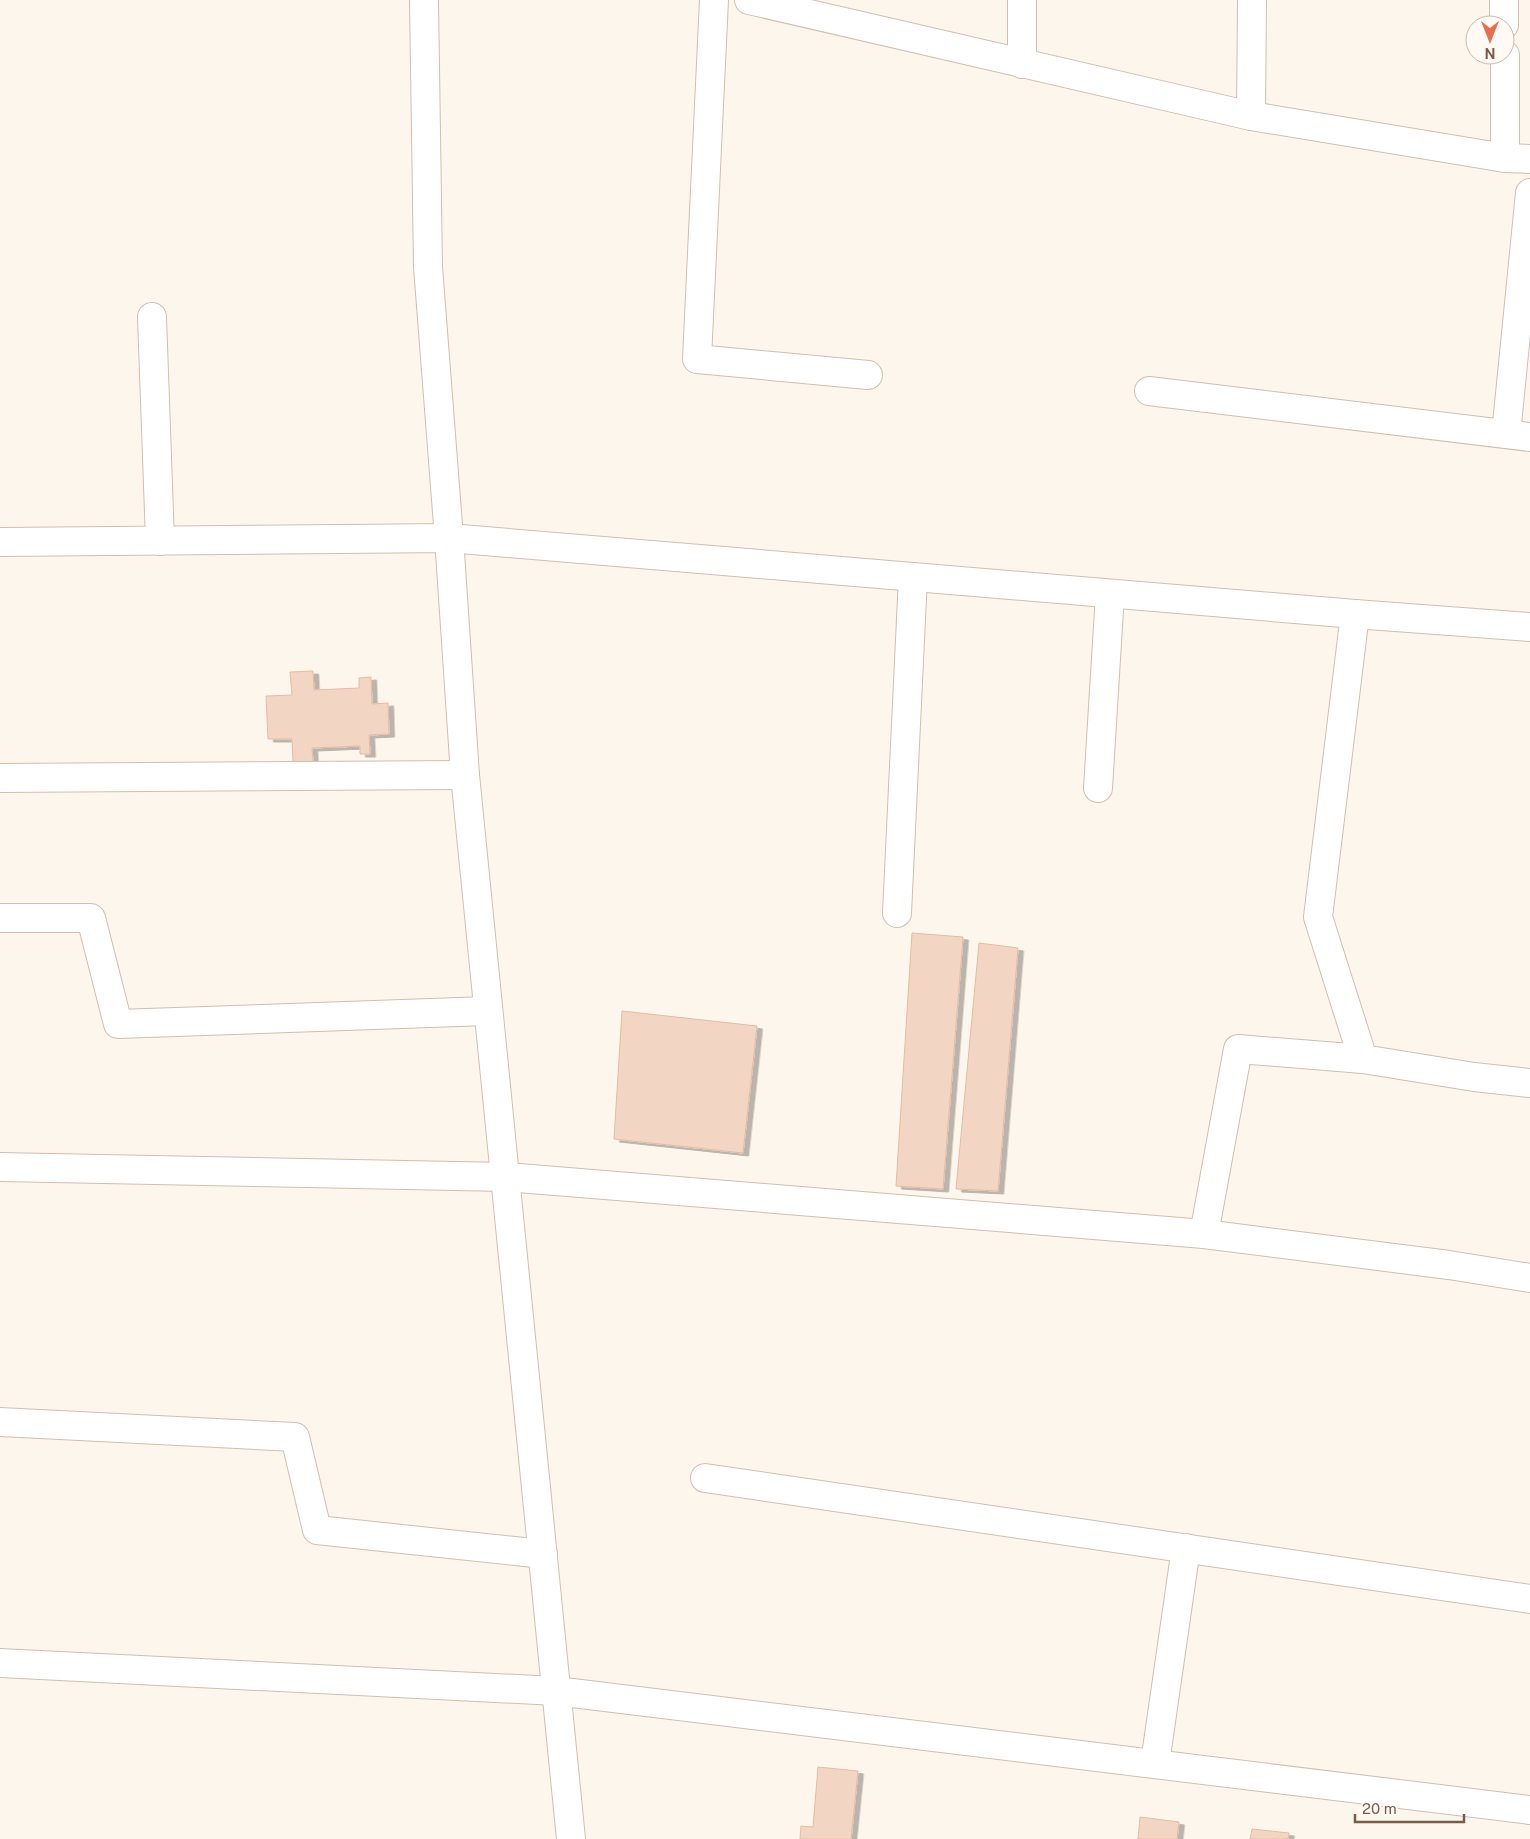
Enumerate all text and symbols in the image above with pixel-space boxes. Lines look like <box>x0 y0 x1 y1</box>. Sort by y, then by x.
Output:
north arrow <box>1465 15 1515 65</box>
text: N <box>1485 45 1495 61</box>
scale bar <box>1355 1792 1464 1824</box>
text: 20 m <box>1362 1800 1397 1817</box>

